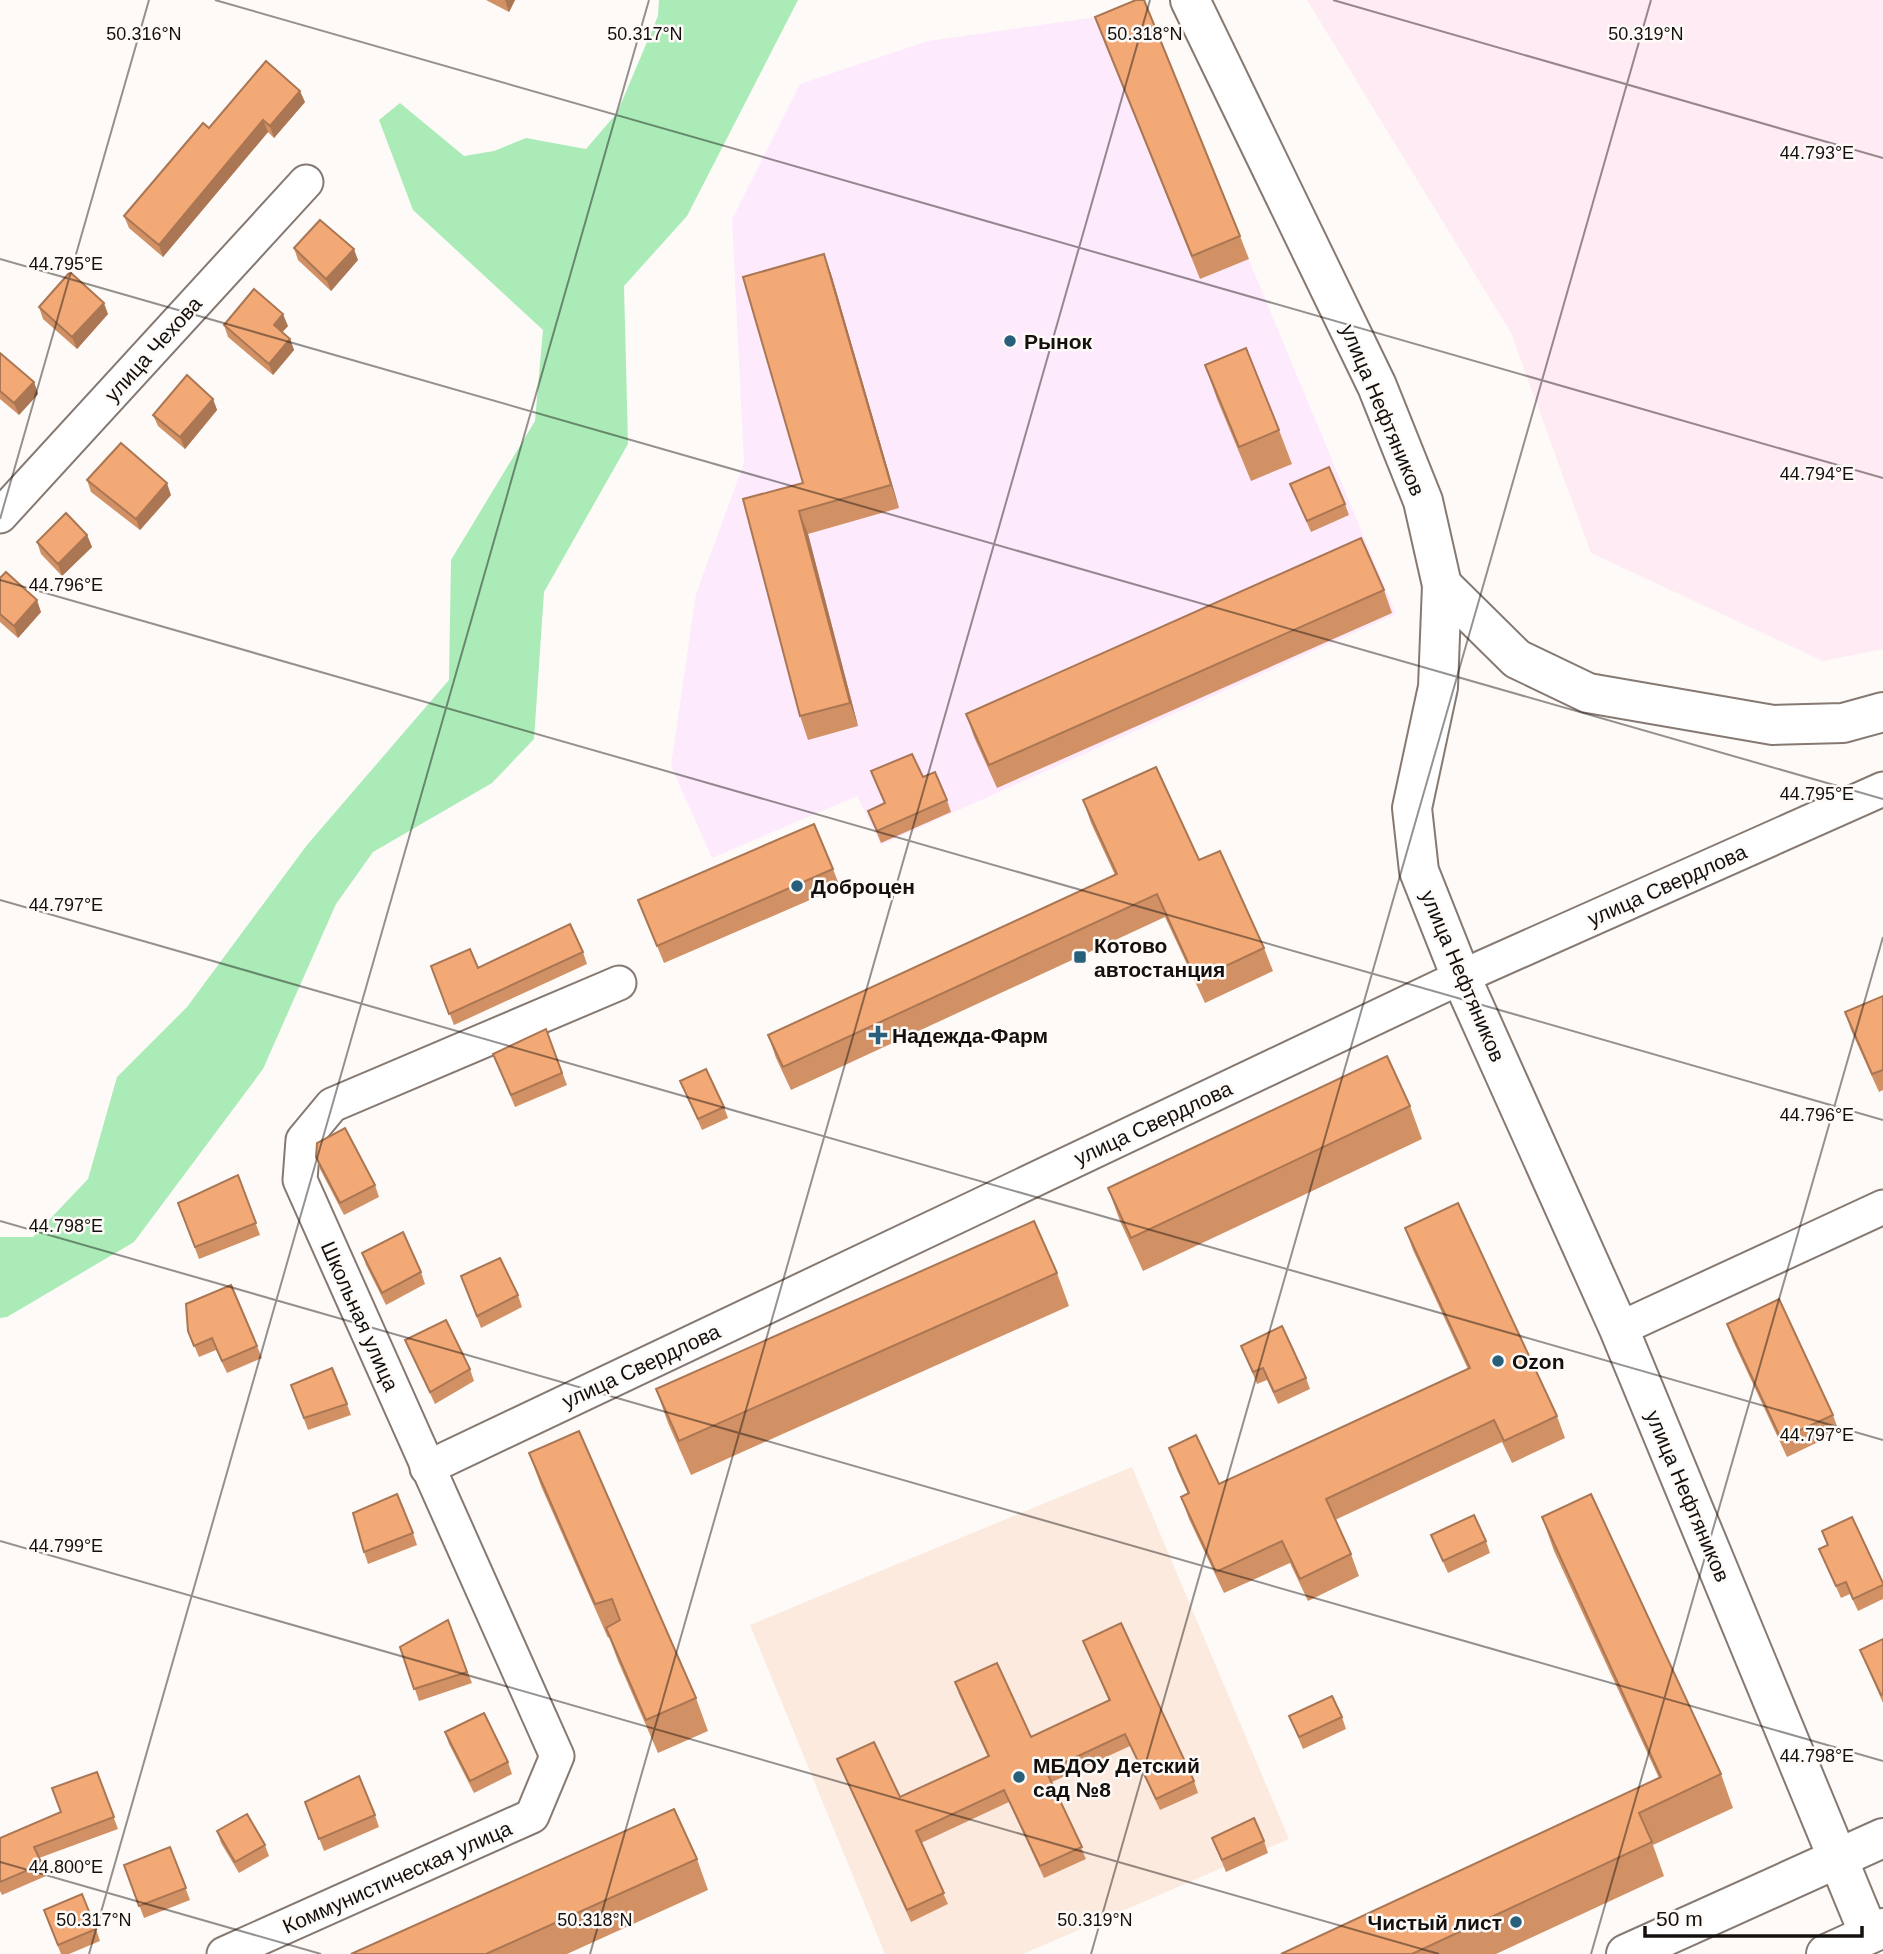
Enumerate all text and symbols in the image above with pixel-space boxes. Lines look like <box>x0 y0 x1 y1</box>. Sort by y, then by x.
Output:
text: 50.316°N <box>106 24 182 44</box>
text: 50.317°N <box>607 24 683 44</box>
text: 50.318°N <box>1107 24 1183 44</box>
text: 50.319°N <box>1608 24 1684 44</box>
text: 44.793°E <box>1780 143 1854 163</box>
text: 44.795°E <box>29 254 103 274</box>
street label: улица Чехова <box>100 292 206 406</box>
street label: улица Нефтяников <box>1337 321 1429 499</box>
place label: Рынок <box>1024 330 1092 353</box>
marker: Рынок <box>1002 333 1018 349</box>
text: 44.794°E <box>1780 464 1854 484</box>
text: 44.796°E <box>29 575 103 595</box>
text: 44.795°E <box>1780 784 1854 804</box>
street label: улица Свердлова <box>1584 839 1750 930</box>
place label: Доброцен <box>811 875 915 898</box>
marker: Доброцен <box>789 878 805 894</box>
street label: улица Нефтяников <box>1417 887 1509 1065</box>
text: 44.797°E <box>29 895 103 915</box>
place label: Котово автостанция <box>1094 934 1225 981</box>
marker: Котово автостанция <box>1072 949 1088 965</box>
place label: Надежда-Фарм <box>892 1024 1048 1047</box>
marker: Надежда-Фарм <box>870 1027 886 1043</box>
street label: улица Свердлова <box>1070 1076 1236 1170</box>
text: 44.796°E <box>1780 1105 1854 1125</box>
text: 44.798°E <box>29 1216 103 1236</box>
street label: Школьная улица <box>317 1238 403 1395</box>
street label: улица Свердлова <box>558 1319 724 1413</box>
place label: Ozon <box>1512 1350 1565 1373</box>
marker: Ozon <box>1490 1353 1506 1369</box>
street label: улица Нефтяников <box>1642 1407 1734 1585</box>
text: 44.797°E <box>1780 1425 1854 1445</box>
text: 44.799°E <box>29 1536 103 1556</box>
text: 44.798°E <box>1780 1746 1854 1766</box>
place label: МБДОУ Детский сад №8 <box>1033 1754 1200 1801</box>
marker: МБДОУ Детский сад №8 <box>1011 1769 1027 1785</box>
street label: Коммунистическая улица <box>279 1816 515 1938</box>
text: 44.800°E <box>29 1857 103 1877</box>
scale bar <box>1645 1895 1862 1939</box>
text: 50 m <box>1656 1907 1703 1930</box>
text: 50.317°N <box>56 1910 132 1930</box>
text: 50.318°N <box>557 1910 633 1930</box>
text: 50.319°N <box>1057 1910 1133 1930</box>
place label: Чистый лист <box>1367 1911 1502 1934</box>
marker: Чистый лист <box>1508 1914 1524 1930</box>

